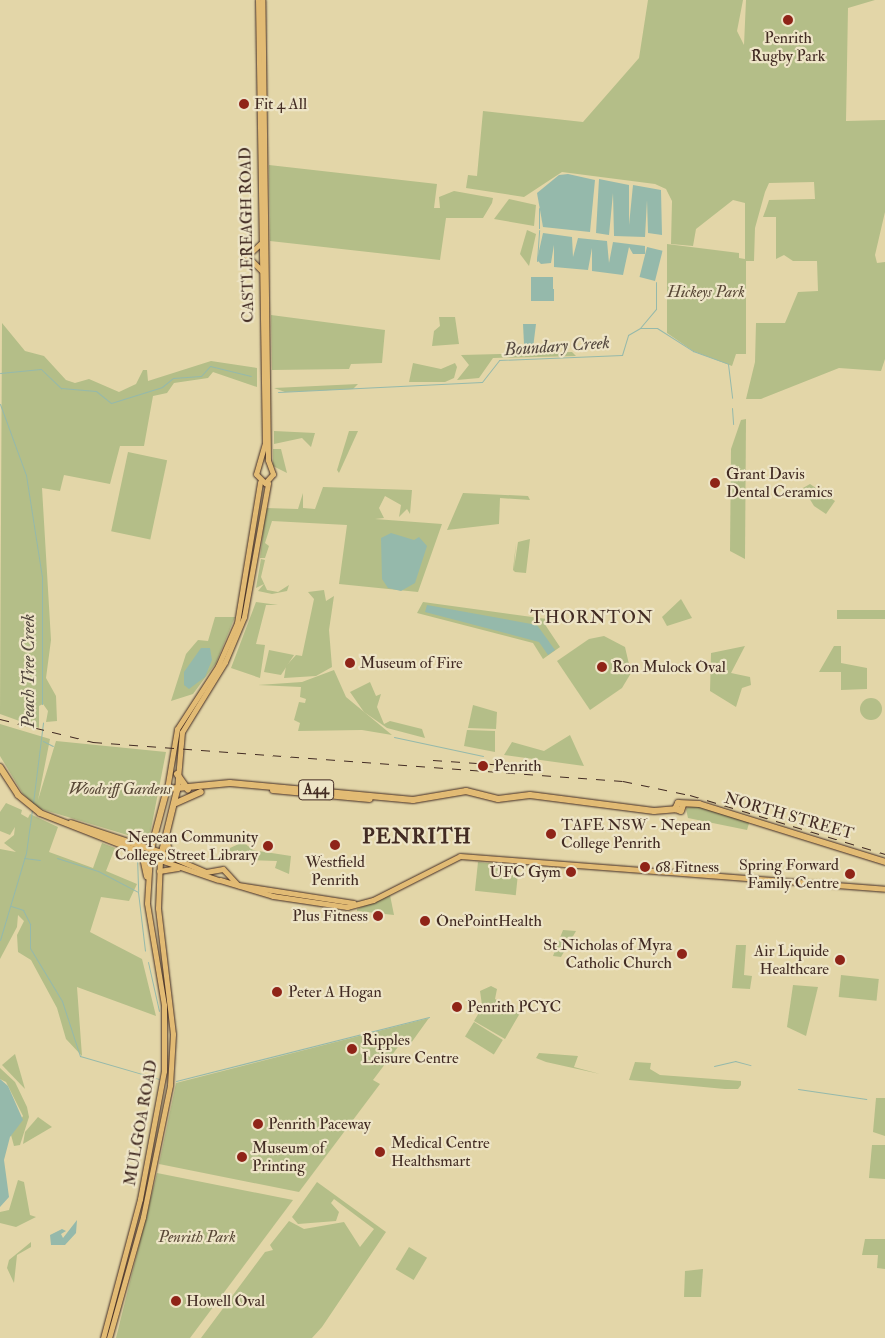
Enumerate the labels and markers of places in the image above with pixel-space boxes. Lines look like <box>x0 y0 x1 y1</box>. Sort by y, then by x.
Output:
marker: Penrith Rugby Park <box>782 14 794 26</box>
place label: Penrith Rugby Park <box>751 28 825 66</box>
place label: Fit 4 All <box>254 94 307 114</box>
marker: Fit 4 All <box>238 98 250 110</box>
place label: Grant Davis Dental Ceramics <box>726 464 833 502</box>
marker: Grant Davis Dental Ceramics <box>708 476 722 490</box>
place label: Museum of Fire <box>360 653 463 673</box>
marker: Museum of Fire <box>344 657 356 669</box>
place label: Ron Mulock Oval <box>612 657 726 677</box>
marker: Ron Mulock Oval <box>596 661 608 673</box>
place label: Penrith <box>494 756 542 776</box>
marker: Penrith <box>476 759 490 773</box>
place label: TAFE NSW - Nepean College Penrith <box>561 815 711 853</box>
place label: Nepean Community College Street Library <box>115 827 258 865</box>
marker: TAFE NSW - Nepean College Penrith <box>545 828 557 840</box>
marker: Westfield Penrith <box>329 839 341 851</box>
marker: Nepean Community College Street Library <box>262 840 274 852</box>
place label: Westfield Penrith <box>305 852 365 890</box>
place label: Spring Forward Family Centre <box>739 855 839 893</box>
place label: 68 Fitness <box>655 857 719 877</box>
marker: 68 Fitness <box>639 861 651 873</box>
place label: UFC Gym <box>490 862 561 882</box>
marker: UFC Gym <box>565 866 577 878</box>
marker: Spring Forward Family Centre <box>843 867 857 881</box>
place label: Plus Fitness <box>292 906 368 926</box>
marker: Plus Fitness <box>372 910 384 922</box>
place label: OnePointHealth <box>436 911 542 931</box>
marker: OnePointHealth <box>418 914 432 928</box>
place label: St Nicholas of Myra Catholic Church <box>543 935 672 973</box>
place label: Air Liquide Healthcare <box>754 941 829 979</box>
marker: St Nicholas of Myra Catholic Church <box>676 948 688 960</box>
marker: Air Liquide Healthcare <box>833 953 847 967</box>
place label: Peter A Hogan <box>288 982 382 1002</box>
marker: Peter A Hogan <box>270 985 284 999</box>
place label: Penrith PCYC <box>467 997 561 1017</box>
marker: Penrith PCYC <box>451 1001 463 1013</box>
place label: Ripples Leisure Centre <box>362 1030 459 1068</box>
marker: Ripples Leisure Centre <box>346 1043 358 1055</box>
place label: Penrith Paceway <box>268 1114 371 1134</box>
marker: Penrith Paceway <box>252 1118 264 1130</box>
place label: Medical Centre Healthsmart <box>391 1133 490 1171</box>
place label: Museum of Printing <box>252 1138 325 1176</box>
marker: Medical Centre Healthsmart <box>373 1145 387 1159</box>
marker: Museum of Printing <box>236 1151 248 1163</box>
place label: Howell Oval <box>186 1291 265 1311</box>
marker: Howell Oval <box>170 1295 182 1307</box>

